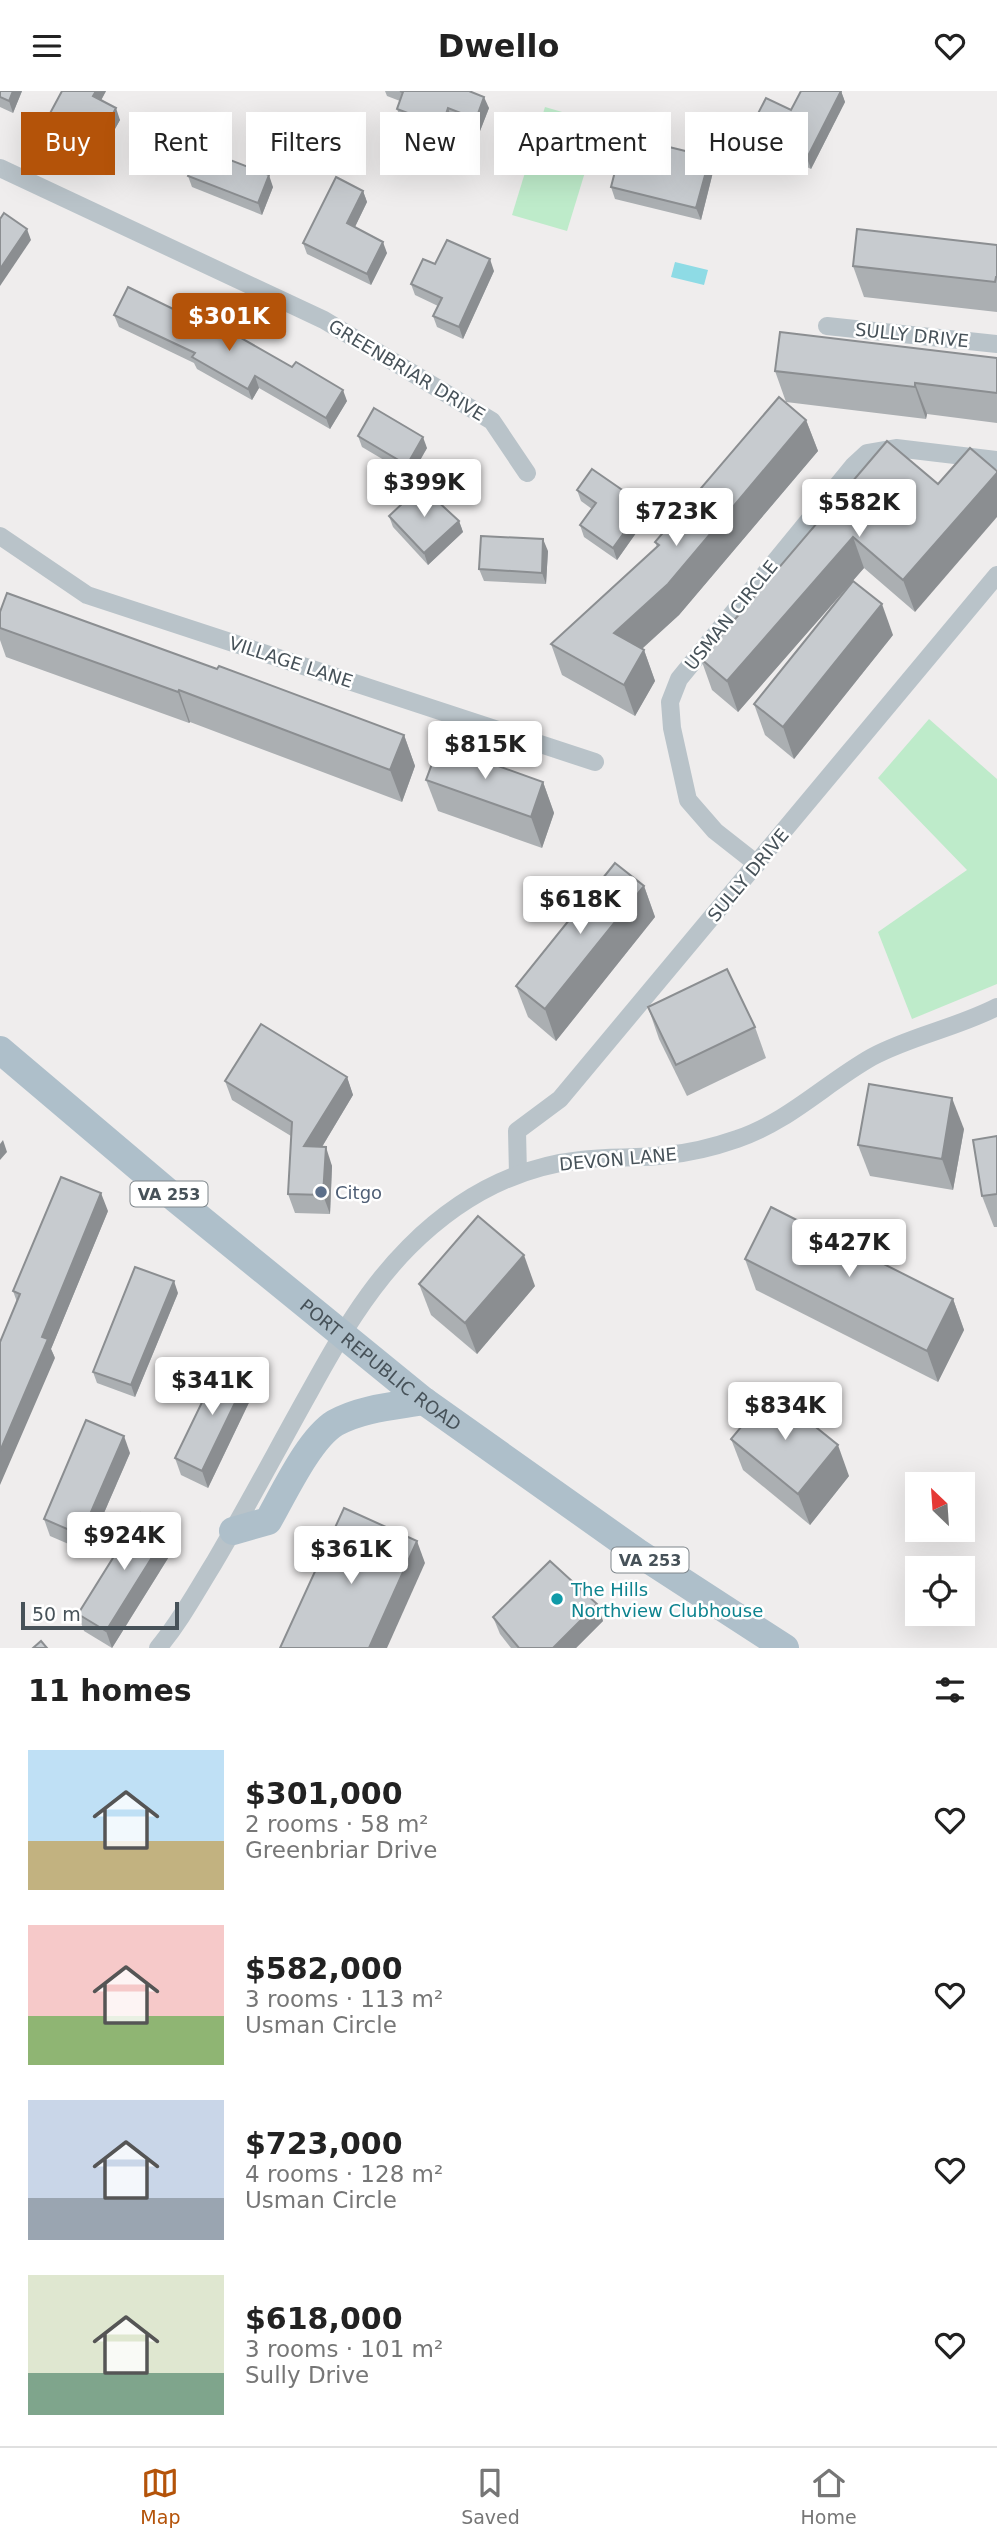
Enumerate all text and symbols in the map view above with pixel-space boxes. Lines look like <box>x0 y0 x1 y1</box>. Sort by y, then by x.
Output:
icon: menu <box>28 27 66 65</box>
text: Dwello <box>438 27 559 65</box>
icon: heart <box>931 27 969 65</box>
chip: Buy <box>21 112 115 175</box>
chip: Rent <box>129 112 232 175</box>
chip: Filters <box>246 112 366 175</box>
chip: New <box>380 112 480 175</box>
chip: Apartment <box>494 112 671 175</box>
chip: House <box>685 112 808 175</box>
pin: $301K <box>180 293 278 353</box>
text: $301K <box>188 303 270 329</box>
street label: GREENBRIAR DRIVE <box>325 315 489 425</box>
street label: SULLY DRIVE <box>854 319 970 351</box>
pin: $399K <box>375 459 473 519</box>
text: $399K <box>383 469 465 495</box>
pin: $582K <box>810 479 908 539</box>
pin: $723K <box>627 489 725 548</box>
text: $582K <box>818 489 900 515</box>
text: $723K <box>635 498 717 524</box>
street label: USMAN CIRCLE <box>680 556 782 674</box>
street label: VILLAGE LANE <box>227 632 355 692</box>
pin: $815K <box>436 721 534 781</box>
text: $815K <box>444 731 526 757</box>
street label: SULLY DRIVE <box>703 824 793 926</box>
pin: $618K <box>531 877 629 936</box>
text: $618K <box>539 886 621 912</box>
street label: DEVON LANE <box>558 1143 678 1175</box>
road number: VA 253 <box>130 1182 208 1207</box>
place label: Citgo <box>335 1182 382 1203</box>
marker: Citgo <box>313 1184 329 1200</box>
pin: $427K <box>800 1219 898 1279</box>
text: $427K <box>808 1229 890 1255</box>
street label: PORT REPUBLIC ROAD <box>296 1294 465 1435</box>
pin: $341K <box>163 1357 261 1417</box>
text: $341K <box>171 1367 253 1393</box>
pin: $834K <box>736 1383 834 1442</box>
text: $834K <box>744 1392 826 1418</box>
north arrow <box>905 1472 975 1542</box>
map controls <box>905 1472 975 1626</box>
pin: $924K <box>75 1513 173 1572</box>
text: $924K <box>83 1522 165 1548</box>
pin: $361K <box>302 1527 400 1586</box>
text: $361K <box>310 1536 392 1562</box>
road number: VA 253 <box>612 1547 688 1573</box>
button: locate <box>905 1556 975 1626</box>
place label: The Hills Northview Clubhouse <box>570 1579 763 1621</box>
marker: The Hills Northview Clubhouse <box>549 1591 565 1607</box>
scale bar <box>21 1599 178 1631</box>
text: 50 m <box>32 1603 81 1625</box>
icon: filters <box>931 1671 969 1709</box>
text: 11 homes <box>28 1673 192 1708</box>
text: $301,000 <box>245 1776 403 1811</box>
icon: home <box>84 1778 168 1862</box>
icon: heart <box>931 1801 969 1839</box>
text: 2 rooms · 58 m² <box>245 1811 429 1837</box>
text: Greenbriar Drive <box>245 1837 437 1863</box>
text: $582,000 <box>245 1951 403 1986</box>
icon: home <box>84 1953 168 2037</box>
icon: heart <box>931 1976 969 2014</box>
text: 3 rooms · 113 m² <box>245 1986 443 2012</box>
text: Usman Circle <box>245 2012 397 2038</box>
text: $723,000 <box>245 2126 403 2161</box>
icon: home <box>84 2128 168 2212</box>
icon: heart <box>931 2151 969 2189</box>
text: 4 rooms · 128 m² <box>245 2161 443 2187</box>
text: Usman Circle <box>245 2187 397 2213</box>
text: $618,000 <box>245 2301 403 2336</box>
icon: home <box>84 2303 168 2387</box>
icon: heart <box>931 2326 969 2364</box>
text: 3 rooms · 101 m² <box>245 2336 443 2362</box>
text: Sully Drive <box>245 2362 369 2388</box>
tab: Map <box>140 2464 180 2528</box>
tab: Saved <box>461 2464 520 2528</box>
tab: Home <box>801 2464 857 2528</box>

